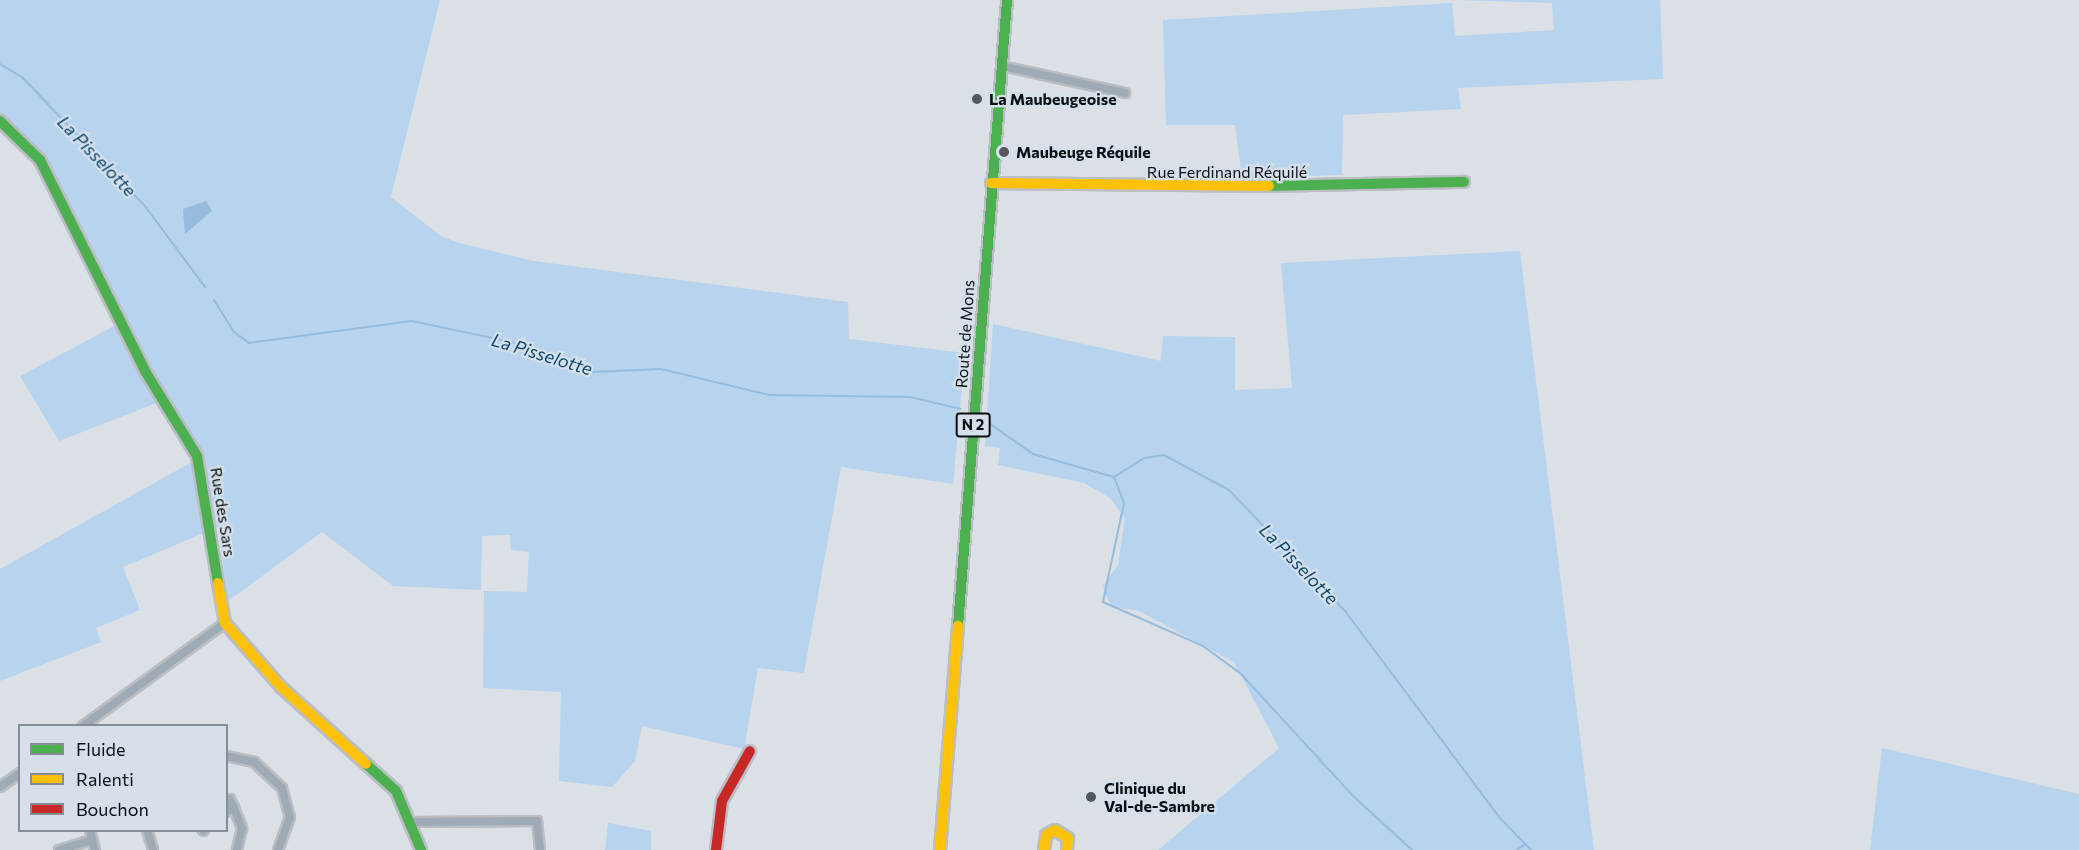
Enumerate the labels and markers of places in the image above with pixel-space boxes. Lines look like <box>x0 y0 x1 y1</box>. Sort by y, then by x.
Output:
place label: La Maubeugeoise <box>989 89 1117 109</box>
marker: La Maubeugeoise <box>970 92 984 106</box>
place label: Maubeuge Réquile <box>1016 142 1151 162</box>
marker: Maubeuge Réquile <box>997 145 1011 159</box>
place label: Clinique du Val-de-Sambre <box>1104 778 1215 816</box>
marker: Clinique du Val-de-Sambre <box>1082 788 1100 806</box>

